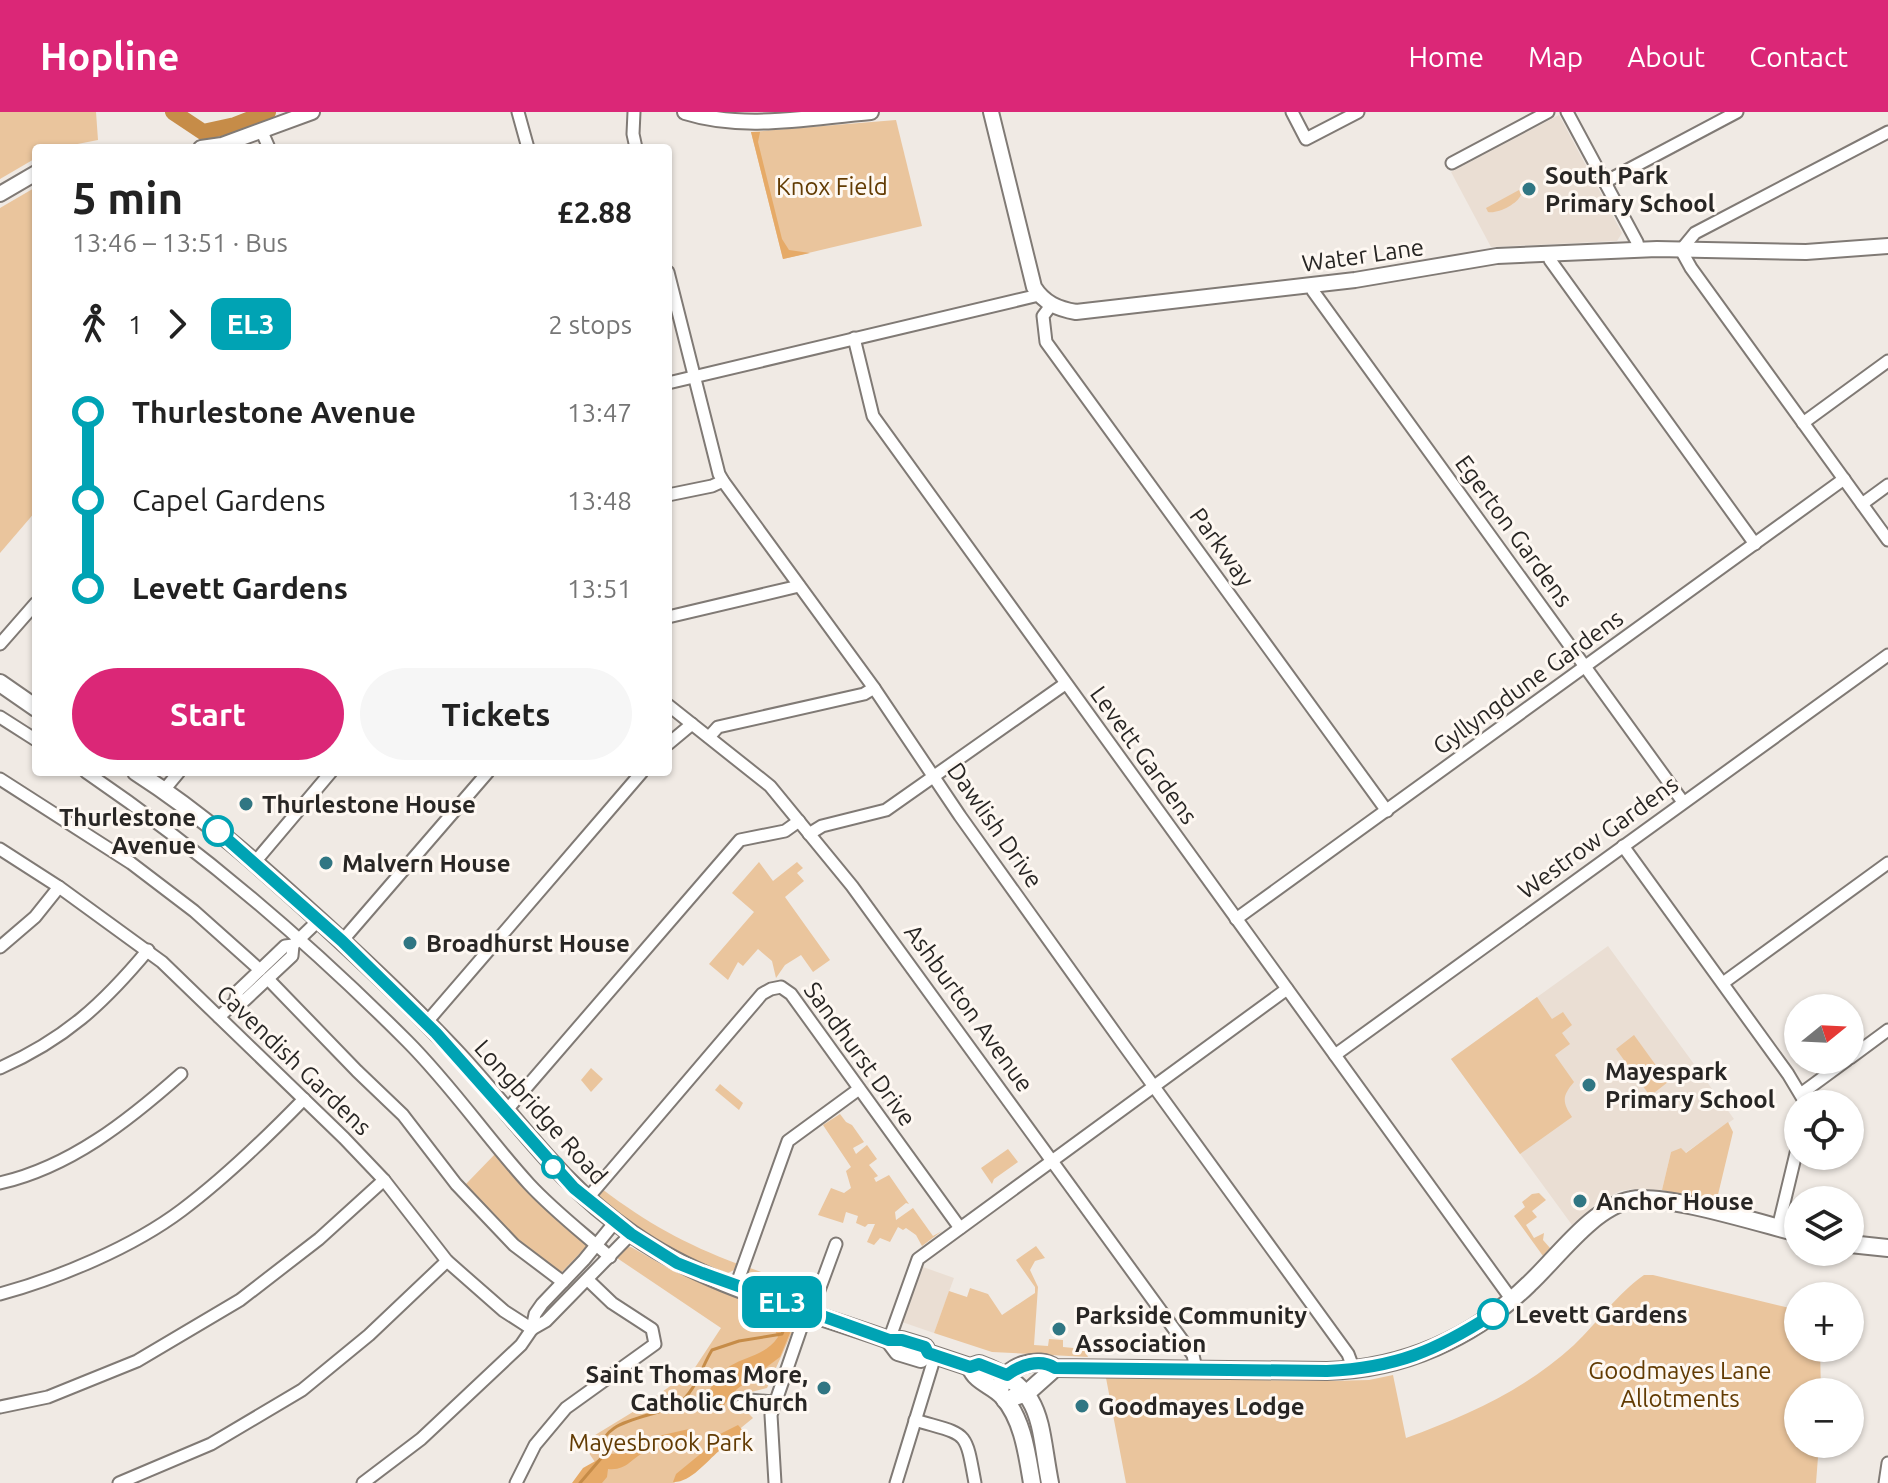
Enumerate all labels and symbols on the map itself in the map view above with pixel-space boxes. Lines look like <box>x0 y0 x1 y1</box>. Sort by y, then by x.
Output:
place label: South Park Primary School <box>1545 162 1715 217</box>
park label: Knox Field <box>776 173 888 200</box>
marker: South Park Primary School <box>1520 180 1538 198</box>
street label: Water Lane <box>1300 233 1426 277</box>
street label: Egerton Gardens <box>1450 450 1578 612</box>
street label: Parkway <box>1185 503 1260 592</box>
street label: Gyllyngdune Gardens <box>1428 604 1628 760</box>
street label: Levett Gardens <box>1085 681 1203 829</box>
street label: Dawlish Drive <box>942 757 1048 893</box>
street label: Westrow Gardens <box>1513 770 1683 904</box>
place label: Thurlestone House <box>262 791 476 818</box>
marker: Thurlestone House <box>237 795 255 813</box>
place label: Thurlestone Avenue <box>59 804 196 859</box>
marker: Thurlestone Avenue <box>203 816 233 846</box>
place label: Malvern House <box>342 850 511 877</box>
marker: Malvern House <box>317 854 335 872</box>
street label: Ashburton Avenue <box>899 919 1039 1097</box>
place label: Broadhurst House <box>426 930 630 957</box>
marker: Broadhurst House <box>401 934 419 952</box>
street label: Sandhurst Drive <box>799 977 921 1131</box>
street label: Cavendish Gardens <box>211 979 377 1141</box>
north arrow <box>1784 994 1864 1074</box>
street label: Longbridge Road <box>469 1034 613 1190</box>
place label: Mayespark Primary School <box>1605 1058 1775 1113</box>
marker: Mayespark Primary School <box>1580 1076 1598 1094</box>
unlabelled marker <box>542 1156 564 1178</box>
place label: Anchor House <box>1596 1188 1754 1215</box>
marker: Anchor House <box>1571 1192 1589 1210</box>
line badge: EL3 <box>736 1276 828 1328</box>
marker: Levett Gardens <box>1478 1299 1508 1329</box>
place label: Levett Gardens <box>1515 1301 1688 1328</box>
place label: Parkside Community Association <box>1075 1302 1307 1357</box>
marker: Parkside Community Association <box>1050 1320 1068 1338</box>
park label: Goodmayes Lane Allotments <box>1588 1357 1772 1412</box>
place label: Saint Thomas More, Catholic Church <box>586 1361 808 1416</box>
marker: Saint Thomas More, Catholic Church <box>815 1379 833 1397</box>
place label: Goodmayes Lodge <box>1098 1393 1305 1420</box>
marker: Goodmayes Lodge <box>1073 1397 1091 1415</box>
park label: Mayesbrook Park <box>569 1429 753 1456</box>

